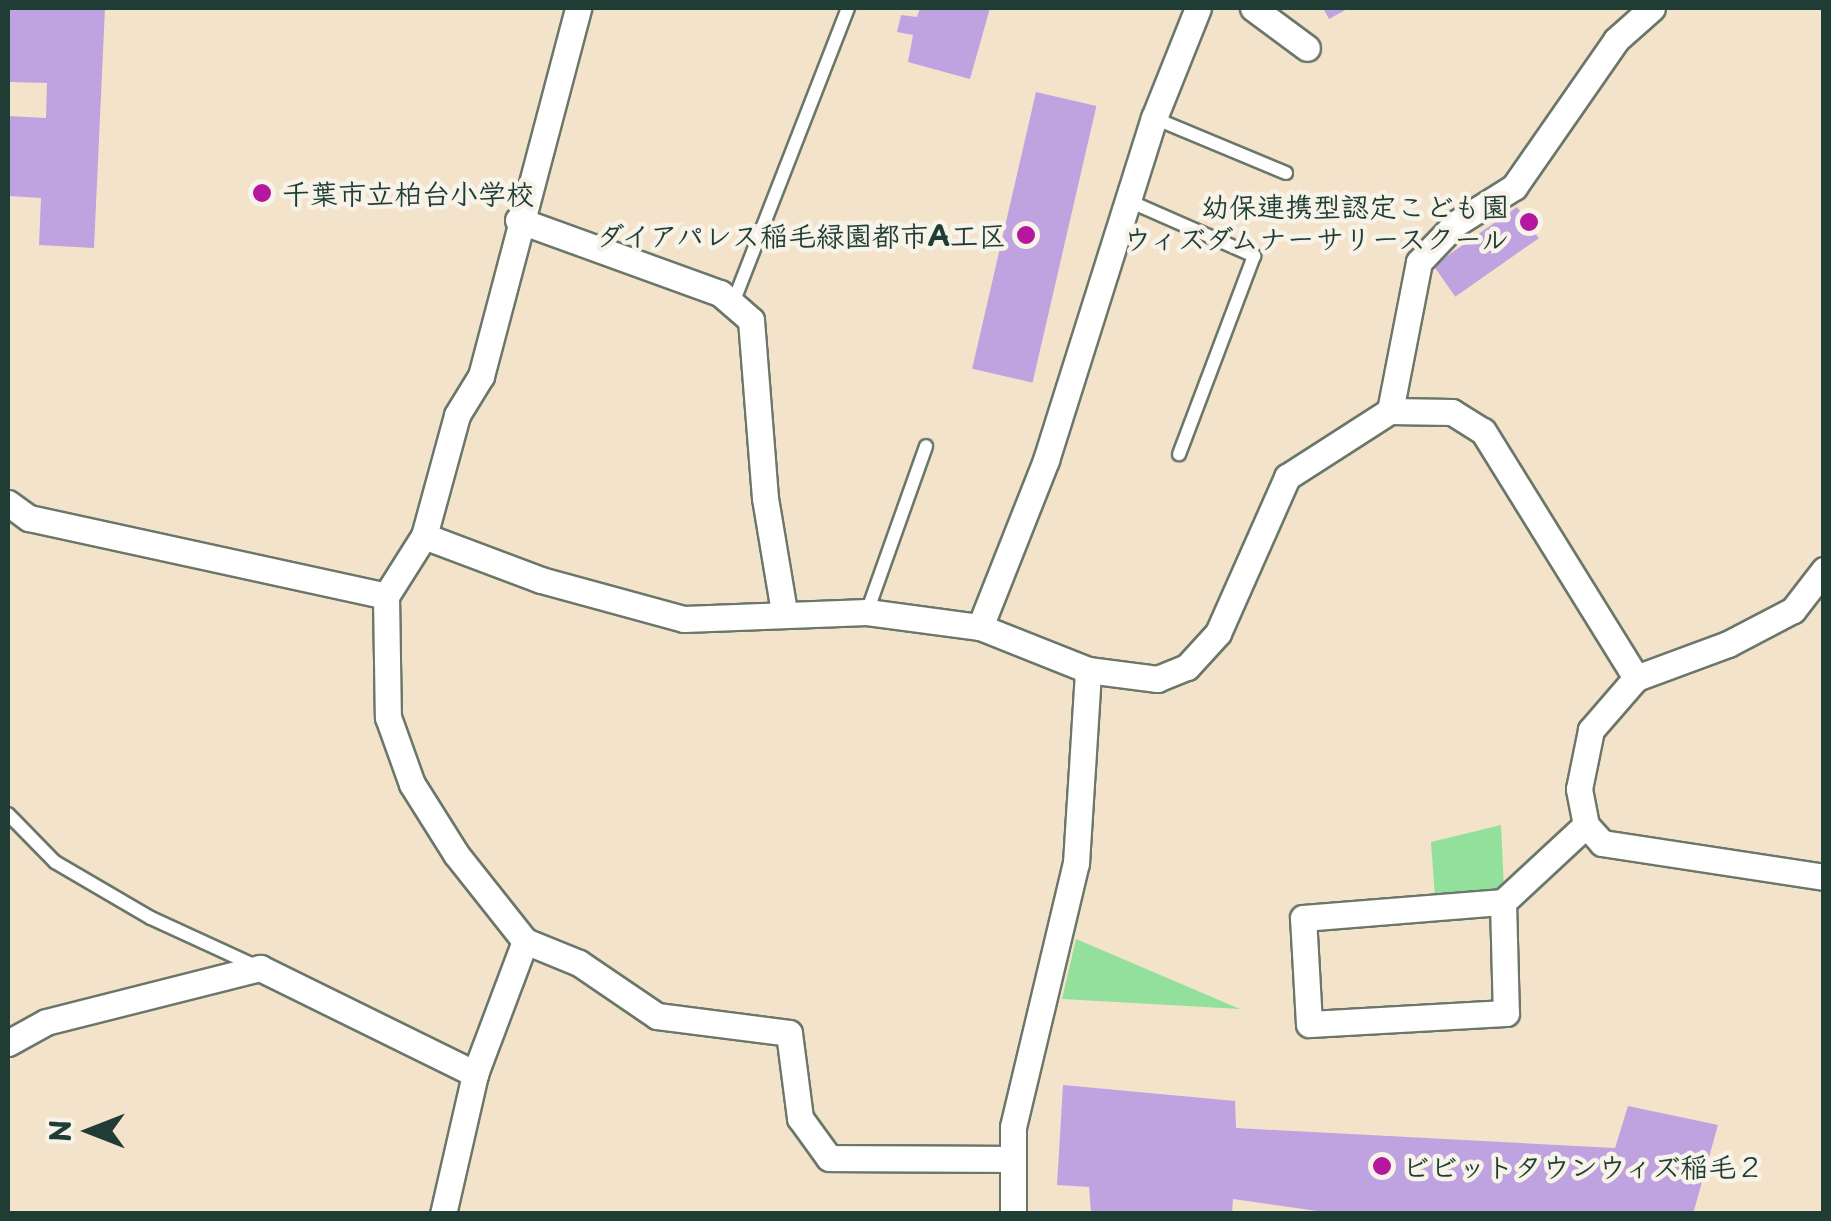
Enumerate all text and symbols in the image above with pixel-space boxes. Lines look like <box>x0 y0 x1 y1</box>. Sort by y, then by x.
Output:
place label: 千葉市立柏台小学校 <box>282 176 534 210</box>
marker: 千葉市立柏台小学校 <box>251 182 273 204</box>
place label: 幼保連携型認定こども園 ウィズダムナーサリースクール <box>1117 189 1509 255</box>
marker: 幼保連携型認定こども園 ウィズダムナーサリースクール <box>1518 211 1540 233</box>
place label: ダイアパレス稲毛緑園都市A工区 <box>592 218 1006 252</box>
marker: ダイアパレス稲毛緑園都市A工区 <box>1015 224 1037 246</box>
north arrow <box>40 1081 140 1181</box>
text: N <box>38 1120 81 1142</box>
place label: ビビットタウンウィズ稲毛２ <box>1402 1149 1766 1183</box>
marker: ビビットタウンウィズ稲毛２ <box>1371 1155 1393 1177</box>

